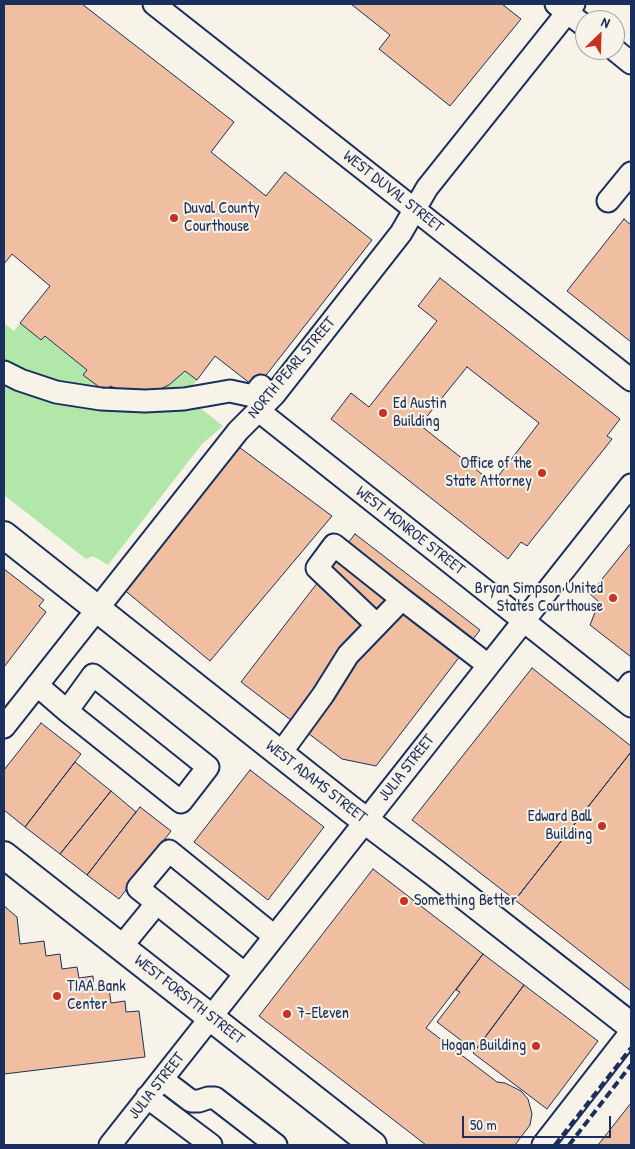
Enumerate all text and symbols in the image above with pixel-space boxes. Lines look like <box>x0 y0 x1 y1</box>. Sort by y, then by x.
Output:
north arrow <box>575 10 625 60</box>
text: N <box>599 12 613 32</box>
street label: WEST DUVAL STREET <box>339 147 447 237</box>
place label: Duval County Courthouse <box>184 199 260 237</box>
marker: Duval County Courthouse <box>168 212 180 224</box>
street label: NORTH PEARL STREET <box>244 313 340 423</box>
place label: Ed Austin Building <box>393 394 447 432</box>
marker: Ed Austin Building <box>377 407 389 419</box>
place label: Office of the State Attorney <box>446 454 532 492</box>
marker: Office of the State Attorney <box>536 467 548 479</box>
street label: WEST MONROE STREET <box>352 482 468 580</box>
place label: Bryan Simpson United States Courthouse <box>475 579 603 617</box>
marker: Bryan Simpson United States Courthouse <box>607 592 619 604</box>
street label: JULIA STREET <box>375 731 439 805</box>
street label: WEST ADAMS STREET <box>262 737 370 827</box>
place label: Edward Ball Building <box>528 807 592 845</box>
marker: Edward Ball Building <box>596 820 608 832</box>
place label: Something Better <box>414 891 517 911</box>
marker: Something Better <box>398 895 410 907</box>
street label: WEST FORSYTH STREET <box>130 951 248 1049</box>
place label: TIAA Bank Center <box>67 977 126 1015</box>
marker: TIAA Bank Center <box>51 990 63 1002</box>
place label: 7-Eleven <box>297 1004 349 1024</box>
marker: 7-Eleven <box>281 1008 293 1020</box>
place label: Hogan Building <box>441 1036 526 1056</box>
marker: Hogan Building <box>530 1040 542 1052</box>
street label: JULIA STREET <box>125 1049 189 1123</box>
scale bar <box>465 1106 614 1138</box>
text: 50 m <box>470 1114 497 1135</box>

